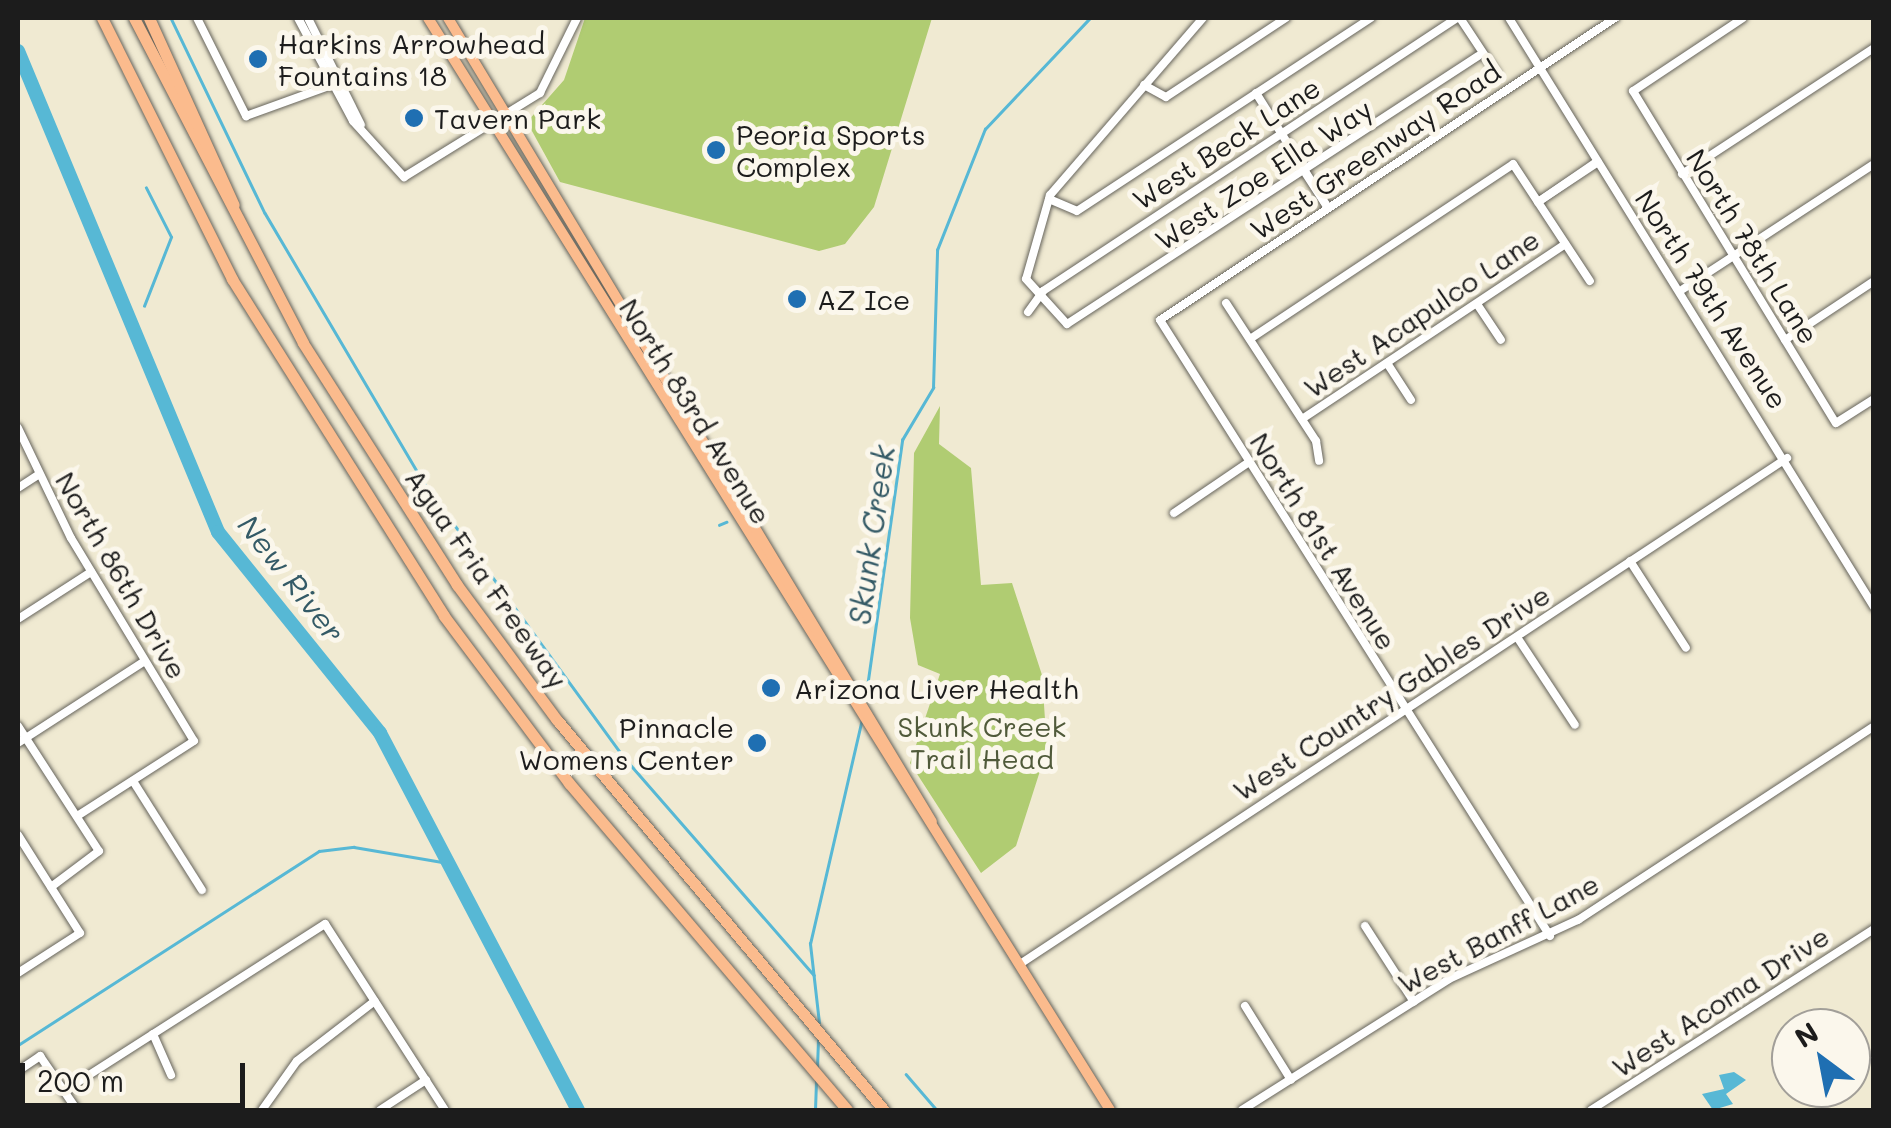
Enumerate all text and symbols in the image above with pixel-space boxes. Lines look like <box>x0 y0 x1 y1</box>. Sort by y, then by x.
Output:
place label: Harkins Arrowhead Fountains 18 <box>278 26 545 92</box>
marker: Harkins Arrowhead Fountains 18 <box>247 48 269 70</box>
street label: West Greenway Road <box>1244 54 1506 246</box>
street label: West Beck Lane <box>1126 70 1326 216</box>
street label: West Zoe Ella Way <box>1148 91 1378 257</box>
place label: Tavern Park <box>434 101 601 135</box>
marker: Tavern Park <box>403 107 425 129</box>
place label: Peoria Sports Complex <box>736 117 926 183</box>
marker: Peoria Sports Complex <box>705 139 727 161</box>
street label: North 78th Lane <box>1680 143 1826 349</box>
street label: North 79th Avenue <box>1629 183 1795 415</box>
street label: West Acapulco Lane <box>1297 222 1545 404</box>
place label: AZ Ice <box>817 282 910 316</box>
marker: AZ Ice <box>786 288 808 310</box>
street label: North 83rd Avenue <box>613 292 779 530</box>
street label: North 81st Avenue <box>1244 426 1404 656</box>
water label: Skunk Creek <box>841 443 901 627</box>
street label: Agua Fria Freeway <box>399 462 575 694</box>
street label: North 86th Drive <box>49 466 195 684</box>
water label: New River <box>231 507 353 649</box>
street label: West Country Gables Drive <box>1226 577 1556 807</box>
place label: Arizona Liver Health <box>794 671 1078 705</box>
marker: Arizona Liver Health <box>758 675 784 701</box>
park label: Skunk Creek Trail Head <box>898 709 1066 775</box>
place label: Pinnacle Womens Center <box>519 710 734 776</box>
marker: Pinnacle Womens Center <box>744 730 770 756</box>
street label: West Banff Lane <box>1392 866 1604 1000</box>
street label: West Acoma Drive <box>1605 918 1835 1084</box>
north arrow <box>1771 1008 1871 1108</box>
text: N <box>1788 1013 1825 1055</box>
scale bar <box>25 1043 250 1105</box>
text: 200 m <box>37 1060 124 1100</box>

